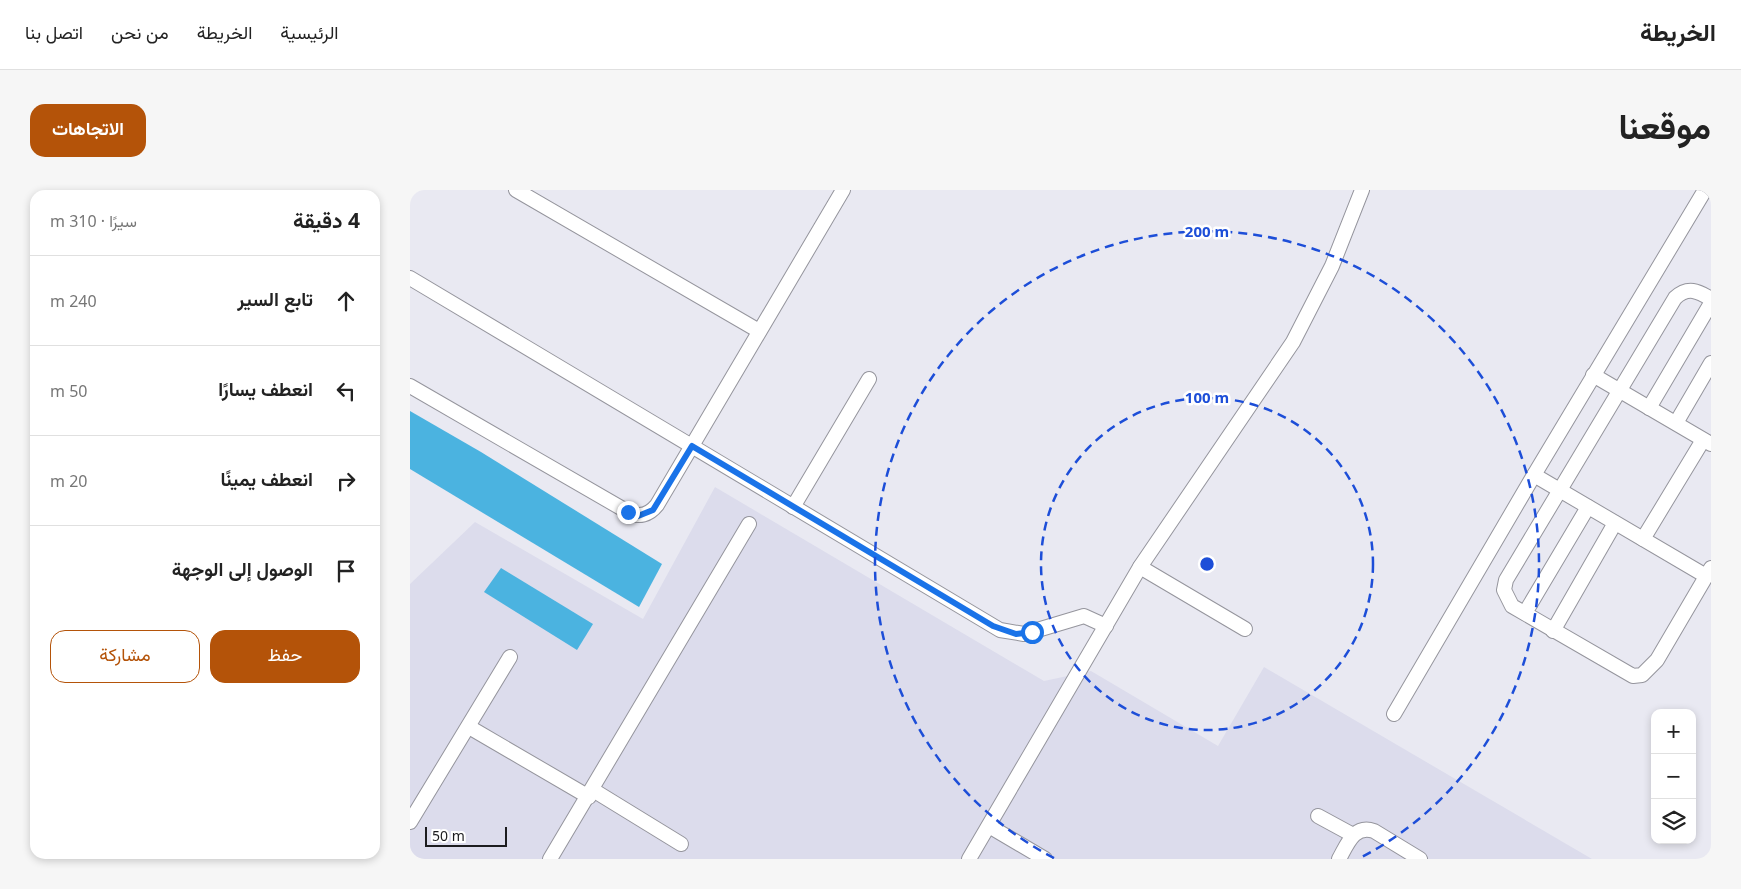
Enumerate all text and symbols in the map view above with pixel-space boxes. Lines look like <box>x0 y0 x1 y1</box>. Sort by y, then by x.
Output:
text: الخريطة <box>1640 15 1716 48</box>
text: اتصل بنا <box>25 20 83 44</box>
text: من نحن <box>111 20 169 44</box>
text: الخريطة <box>197 20 252 44</box>
text: الرئيسية <box>280 20 339 44</box>
text: موقعنا <box>1618 102 1711 149</box>
button: الاتجاهات <box>30 104 146 157</box>
text: 4 دقيقة <box>293 206 360 234</box>
text: سيرًا · 310 m <box>50 210 137 232</box>
text: 200 m <box>1185 221 1229 241</box>
text: تابع السير <box>237 286 313 312</box>
icon: ahead <box>332 287 360 315</box>
text: 240 m <box>50 290 97 312</box>
text: انعطف يسارًا <box>218 376 313 402</box>
icon: left <box>332 377 360 405</box>
text: 50 m <box>50 380 87 402</box>
text: 100 m <box>1185 387 1229 407</box>
text: انعطف يمينًا <box>220 466 313 492</box>
icon: right <box>332 467 360 495</box>
text: 20 m <box>50 470 87 492</box>
route end <box>617 501 640 524</box>
centre of rings <box>1198 555 1216 573</box>
text: الوصول إلى الوجهة <box>172 556 313 582</box>
icon: arrive <box>332 557 360 585</box>
route start <box>1021 621 1044 644</box>
button: مشاركة <box>50 630 200 683</box>
button: حفظ <box>210 630 360 683</box>
map controls <box>1651 709 1696 844</box>
button: + <box>1651 709 1696 754</box>
button: − <box>1651 754 1696 799</box>
button: layers <box>1651 799 1696 844</box>
scale bar <box>425 824 508 847</box>
text: 50 m <box>432 826 465 845</box>

